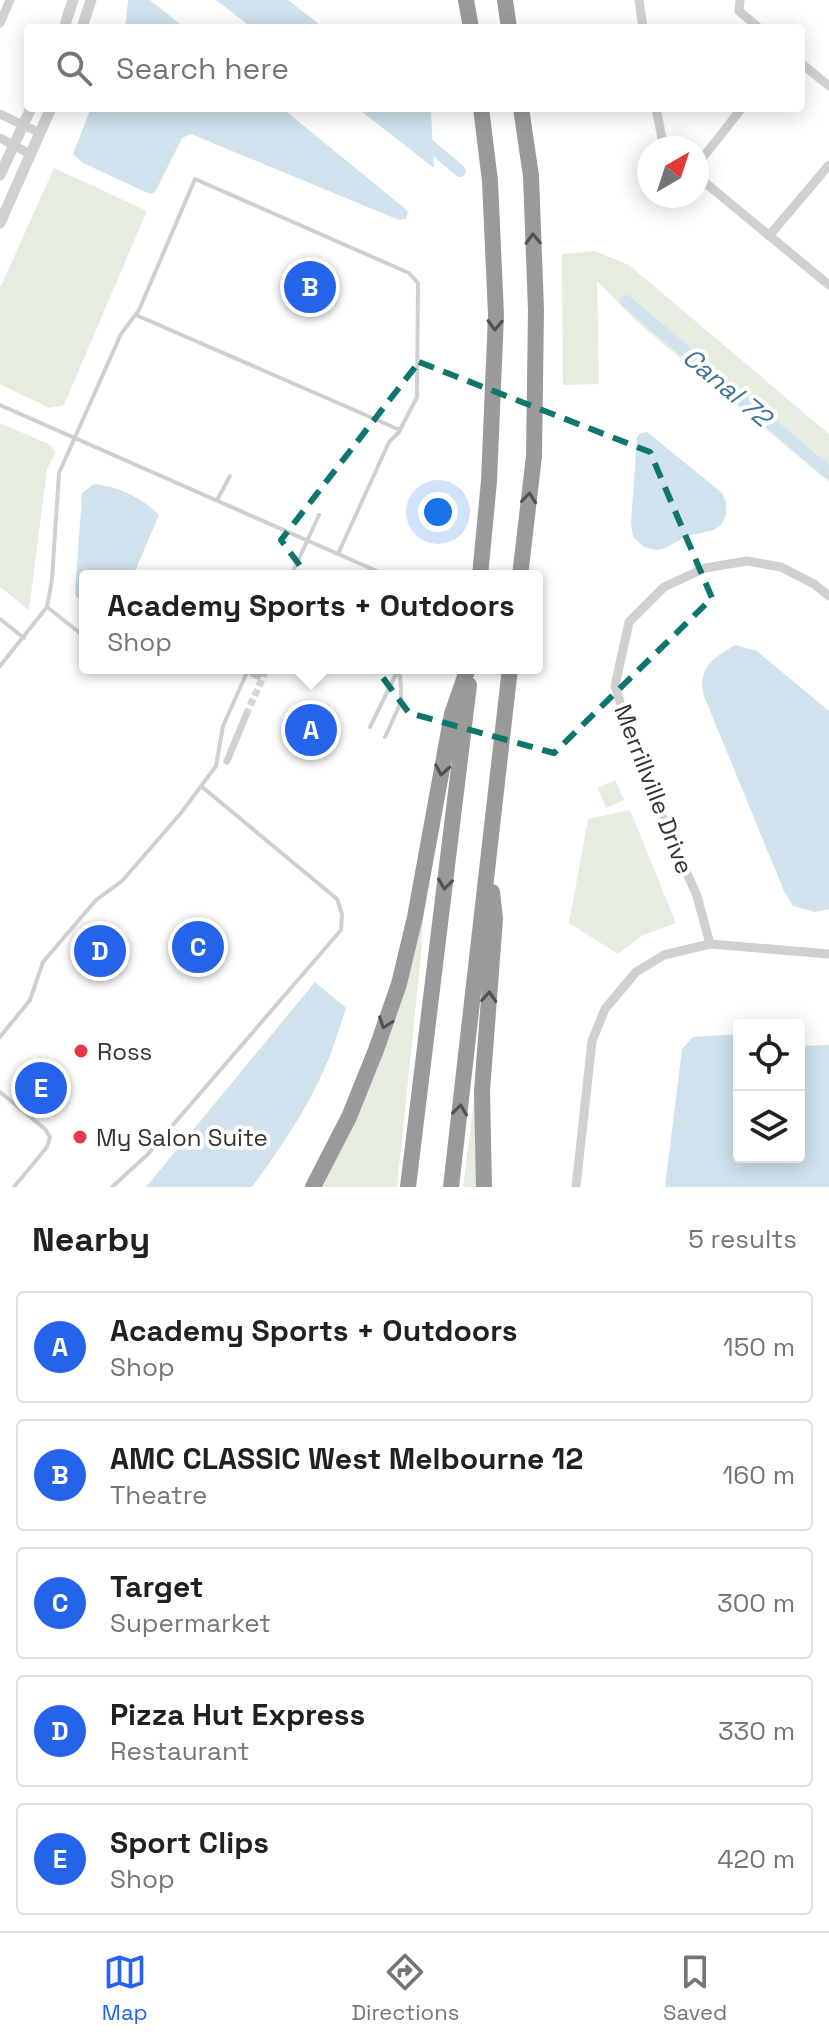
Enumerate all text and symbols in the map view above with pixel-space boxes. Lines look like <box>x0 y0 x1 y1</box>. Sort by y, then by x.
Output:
search box <box>24 24 805 112</box>
icon: search <box>52 46 96 90</box>
text: Search here <box>116 49 289 88</box>
north arrow <box>637 136 709 208</box>
one-way arrow <box>525 232 542 245</box>
pin: B <box>284 257 336 317</box>
one-way arrow <box>487 319 504 332</box>
water label: Canal 72 <box>676 340 781 436</box>
your location <box>418 492 458 532</box>
one-way arrow <box>520 492 537 505</box>
popup <box>79 570 543 674</box>
text: Academy Sports + Outdoors <box>107 586 515 625</box>
text: Shop <box>107 625 172 659</box>
pin: A <box>285 700 337 760</box>
street label: Merrillville Drive <box>607 700 701 878</box>
one-way arrow <box>434 763 451 777</box>
one-way arrow <box>436 878 453 891</box>
pin: C <box>172 917 224 977</box>
pin: D <box>74 921 126 981</box>
one-way arrow <box>480 990 497 1003</box>
one-way arrow <box>378 1016 395 1030</box>
map controls <box>733 1019 805 1163</box>
button: locate <box>733 1019 805 1091</box>
place label: Ross <box>97 1036 152 1067</box>
marker: Ross <box>72 1042 90 1060</box>
pin: E <box>15 1058 67 1118</box>
button: layers <box>733 1091 805 1163</box>
one-way arrow <box>452 1103 469 1116</box>
place label: My Salon Suite <box>96 1122 268 1153</box>
marker: My Salon Suite <box>71 1128 89 1146</box>
text: Nearby <box>32 1218 150 1261</box>
text: 5 results <box>688 1222 797 1256</box>
text: Academy Sports + Outdoors <box>110 1311 517 1350</box>
text: A <box>52 1330 68 1364</box>
text: 150 m <box>723 1330 795 1364</box>
text: Shop <box>110 1350 175 1384</box>
text: AMC CLASSIC West Melbourne 12 <box>110 1439 583 1478</box>
text: B <box>51 1458 69 1492</box>
text: 160 m <box>723 1458 795 1492</box>
text: Theatre <box>110 1478 207 1512</box>
text: Target <box>110 1567 203 1606</box>
text: C <box>52 1586 68 1620</box>
text: 300 m <box>717 1586 795 1620</box>
text: Supermarket <box>110 1606 271 1640</box>
text: Pizza Hut Express <box>110 1695 365 1734</box>
text: D <box>51 1714 69 1748</box>
text: 330 m <box>718 1714 795 1748</box>
text: Restaurant <box>110 1734 249 1768</box>
text: Sport Clips <box>110 1823 269 1862</box>
text: E <box>53 1842 67 1876</box>
text: 420 m <box>717 1842 795 1876</box>
text: Shop <box>110 1862 175 1896</box>
tab: Map <box>102 1950 148 2026</box>
tab: Directions <box>351 1950 459 2026</box>
tab: Saved <box>663 1950 727 2026</box>

